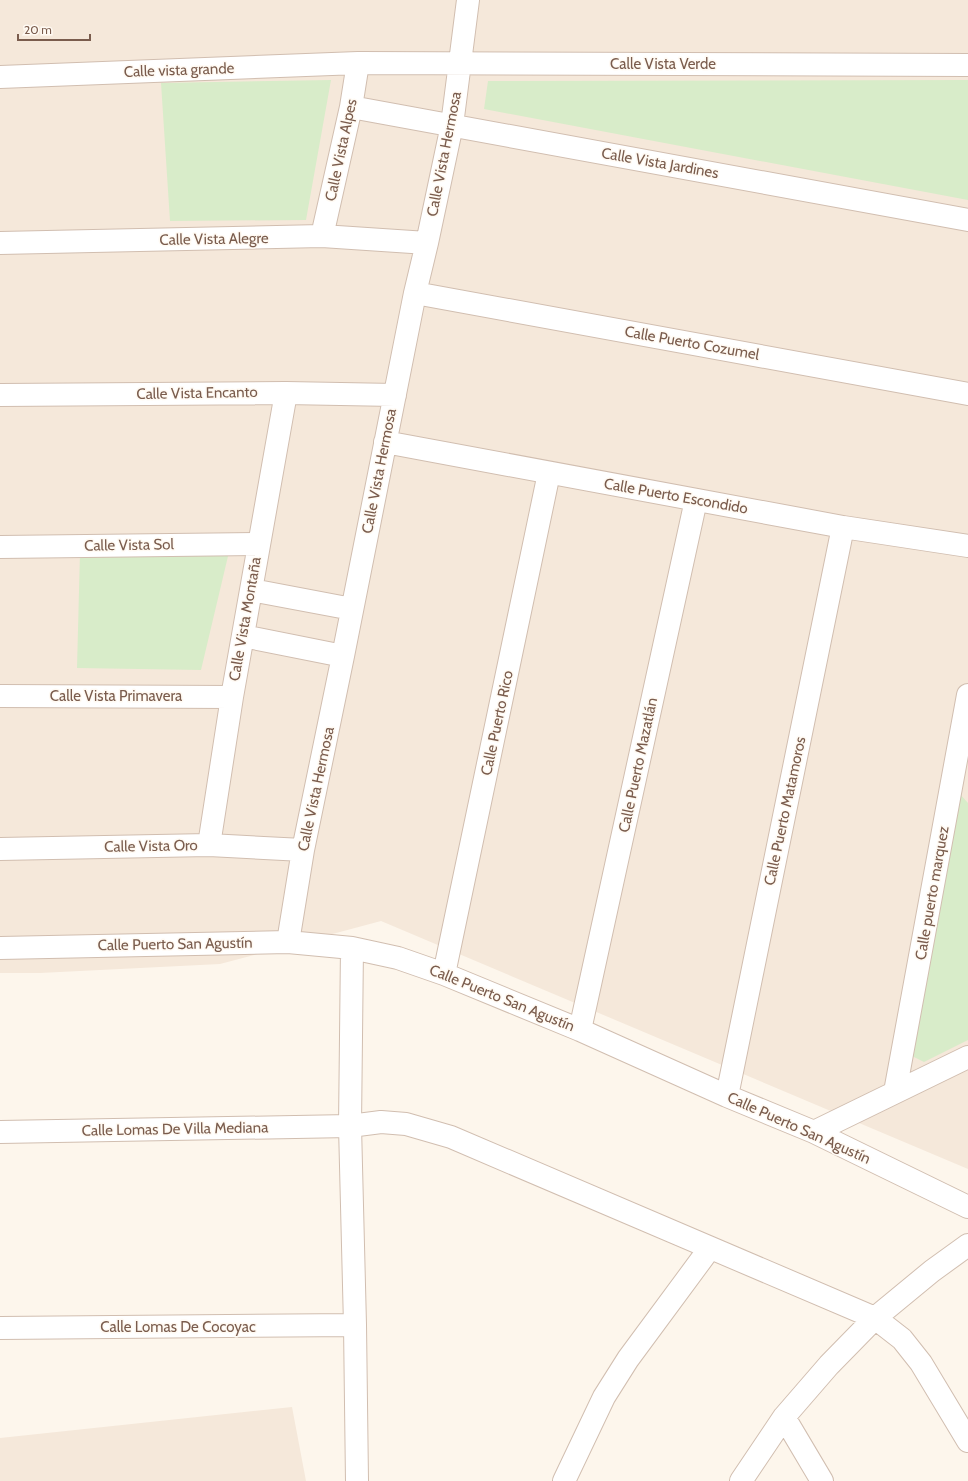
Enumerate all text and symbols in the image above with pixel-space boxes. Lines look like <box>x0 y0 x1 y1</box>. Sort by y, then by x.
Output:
scale bar <box>18 16 90 42</box>
text: 20 m <box>24 22 52 37</box>
street label: Calle Vista Verde <box>610 55 716 73</box>
street label: Calle vista grande <box>123 59 235 81</box>
street label: Calle Vista Hermosa <box>423 89 465 218</box>
street label: Calle Vista Alpes <box>321 97 361 203</box>
street label: Calle Vista Jardines <box>600 144 720 182</box>
street label: Calle Vista Alegre <box>159 229 269 249</box>
street label: Calle Puerto Cozumel <box>623 322 761 364</box>
street label: Calle Vista Encanto <box>136 383 258 403</box>
street label: Calle Vista Hermosa <box>358 406 400 535</box>
street label: Calle Puerto Escondido <box>603 474 749 518</box>
street label: Calle Vista Sol <box>84 535 175 555</box>
street label: Calle Vista Montaña <box>225 555 265 682</box>
street label: Calle Puerto Rico <box>477 669 517 777</box>
street label: Calle Vista Primavera <box>50 687 183 705</box>
street label: Calle Puerto Mazatlán <box>615 696 661 834</box>
street label: Calle Vista Hermosa <box>294 724 338 853</box>
street label: Calle Puerto Matamoros <box>760 735 810 887</box>
street label: Calle puerto marquez <box>911 825 953 961</box>
street label: Calle Vista Oro <box>104 836 198 856</box>
street label: Calle Puerto San Agustín <box>97 934 253 954</box>
street label: Calle Puerto San Agustín <box>427 961 577 1035</box>
street label: Calle Puerto San Agustín <box>725 1088 873 1168</box>
street label: Calle Lomas De Villa Mediana <box>82 1118 269 1140</box>
street label: Calle Lomas De Cocoyac <box>100 1318 256 1336</box>

